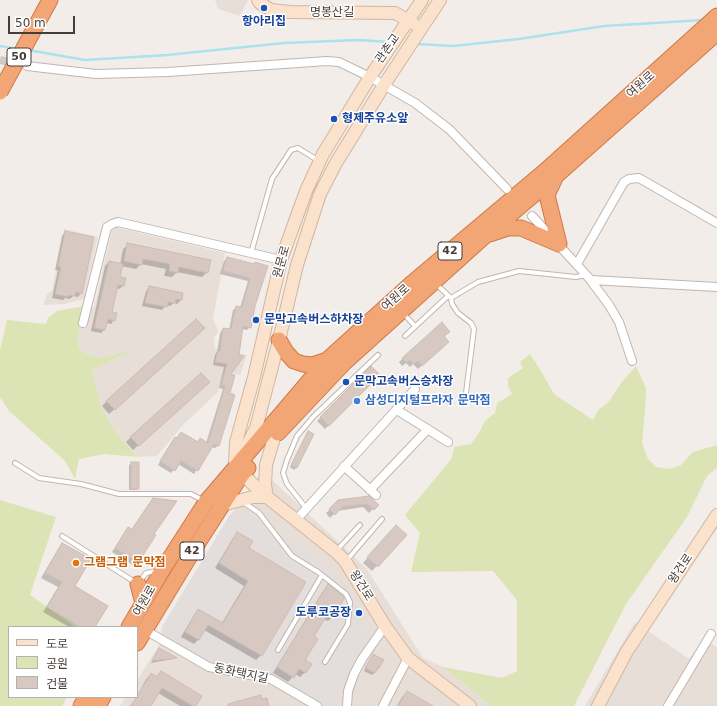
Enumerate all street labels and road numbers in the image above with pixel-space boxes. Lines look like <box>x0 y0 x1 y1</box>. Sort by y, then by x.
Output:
street label: 명봉산길 <box>310 6 354 20</box>
street label: 관촌교 <box>373 31 403 67</box>
road number: 50 <box>7 48 31 66</box>
street label: 여원로 <box>624 69 658 101</box>
road number: 42 <box>438 242 462 260</box>
street label: 원문로 <box>271 244 293 280</box>
street label: 여원로 <box>379 282 413 314</box>
road number: 42 <box>180 542 204 560</box>
street label: 왕건로 <box>666 551 696 587</box>
street label: 왕건로 <box>346 568 376 604</box>
street label: 여원로 <box>130 583 160 619</box>
street label: 동화택지길 <box>213 661 269 687</box>

